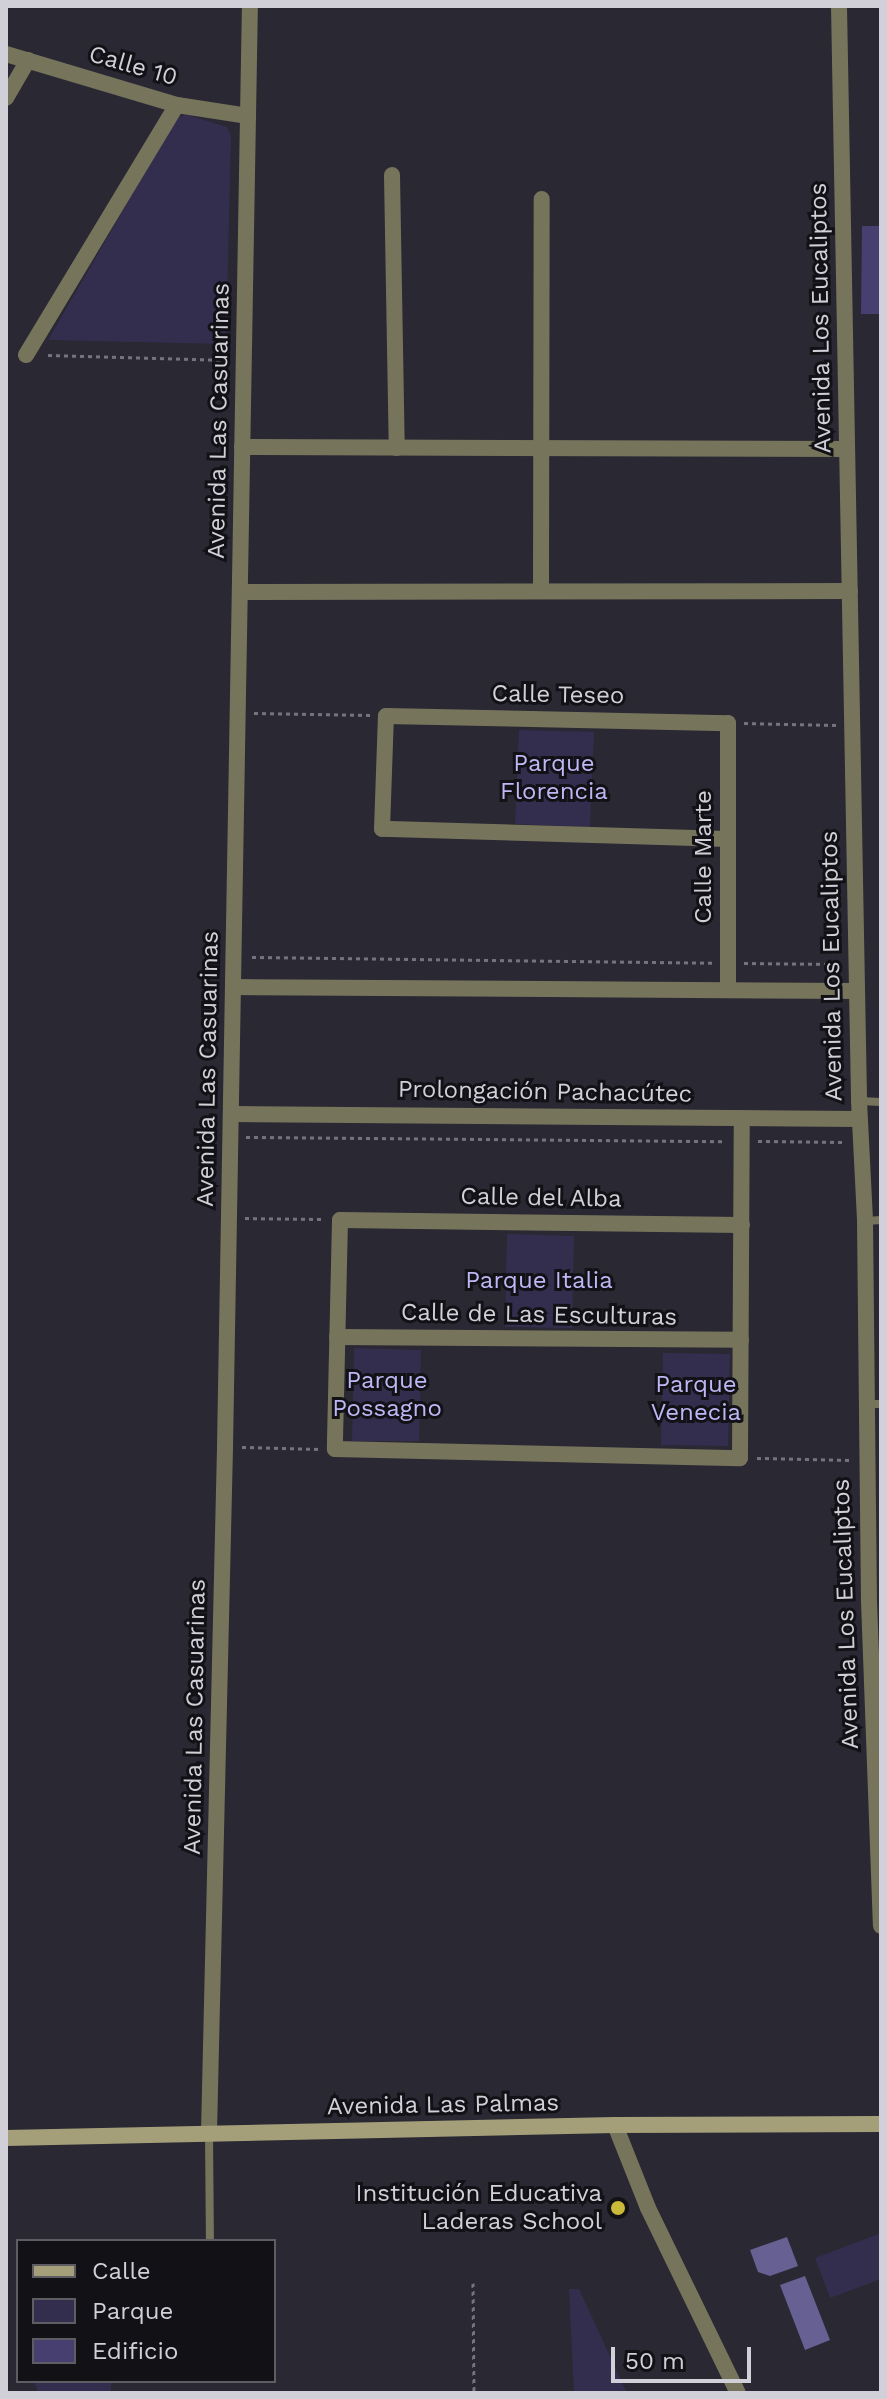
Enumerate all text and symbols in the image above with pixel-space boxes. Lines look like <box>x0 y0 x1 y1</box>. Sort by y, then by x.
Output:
street label: Calle 10 <box>85 40 181 92</box>
street label: Avenida Los Eucaliptos <box>804 182 838 454</box>
street label: Avenida Las Casuarinas <box>202 282 236 560</box>
street label: Calle Teseo <box>491 679 625 711</box>
park label: Parque Florencia <box>500 750 608 806</box>
street label: Calle Marte <box>690 790 718 924</box>
street label: Avenida Los Eucaliptos <box>815 830 849 1102</box>
street label: Avenida Las Casuarinas <box>191 930 225 1208</box>
street label: Prolongación Pachacútec <box>398 1075 692 1109</box>
street label: Calle del Alba <box>459 1182 623 1214</box>
park label: Parque Italia <box>465 1267 613 1295</box>
street label: Calle de Las Esculturas <box>401 1298 677 1332</box>
park label: Parque Possagno <box>332 1367 442 1423</box>
park label: Parque Venecia <box>651 1371 741 1427</box>
street label: Avenida Los Eucaliptos <box>827 1478 865 1750</box>
street label: Avenida Las Casuarinas <box>178 1578 212 1856</box>
street label: Avenida Las Palmas <box>326 2089 560 2121</box>
place label: Institución Educativa Laderas School <box>355 2180 602 2236</box>
marker: Institución Educativa Laderas School <box>609 2199 627 2217</box>
legend <box>16 2239 276 2383</box>
text: Calle <box>92 2257 151 2285</box>
text: Parque <box>92 2297 173 2325</box>
scale bar <box>615 2331 755 2381</box>
text: Edificio <box>92 2337 178 2365</box>
text: 50 m <box>625 2347 685 2375</box>

